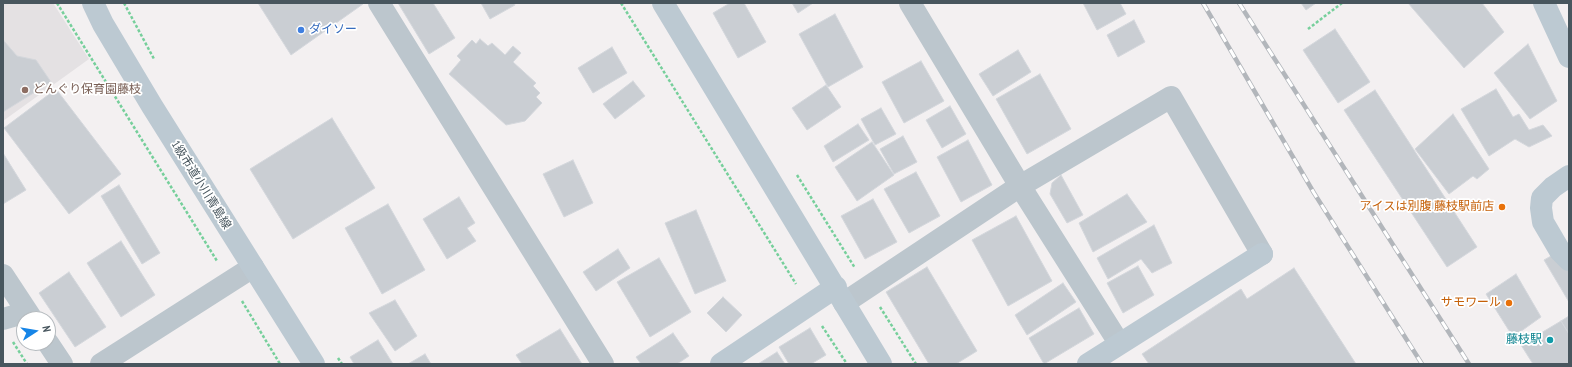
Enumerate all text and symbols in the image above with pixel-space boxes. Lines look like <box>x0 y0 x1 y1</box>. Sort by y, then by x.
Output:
place label: ダイソー <box>309 23 357 37</box>
marker: ダイソー <box>296 25 306 35</box>
place label: どんぐり保育園藤枝 <box>33 83 141 97</box>
marker: どんぐり保育園藤枝 <box>20 85 30 95</box>
street label: 1級市道小川青島線 <box>168 138 234 232</box>
place label: アイスは別腹 藤枝駅前店 <box>1359 200 1494 214</box>
marker: アイスは別腹 藤枝駅前店 <box>1497 202 1507 212</box>
place label: サモワール <box>1441 296 1501 310</box>
marker: サモワール <box>1504 298 1514 308</box>
north arrow <box>16 311 56 351</box>
text: N <box>39 324 54 333</box>
place label: 藤枝駅 <box>1506 333 1542 347</box>
marker: 藤枝駅 <box>1545 335 1555 345</box>

